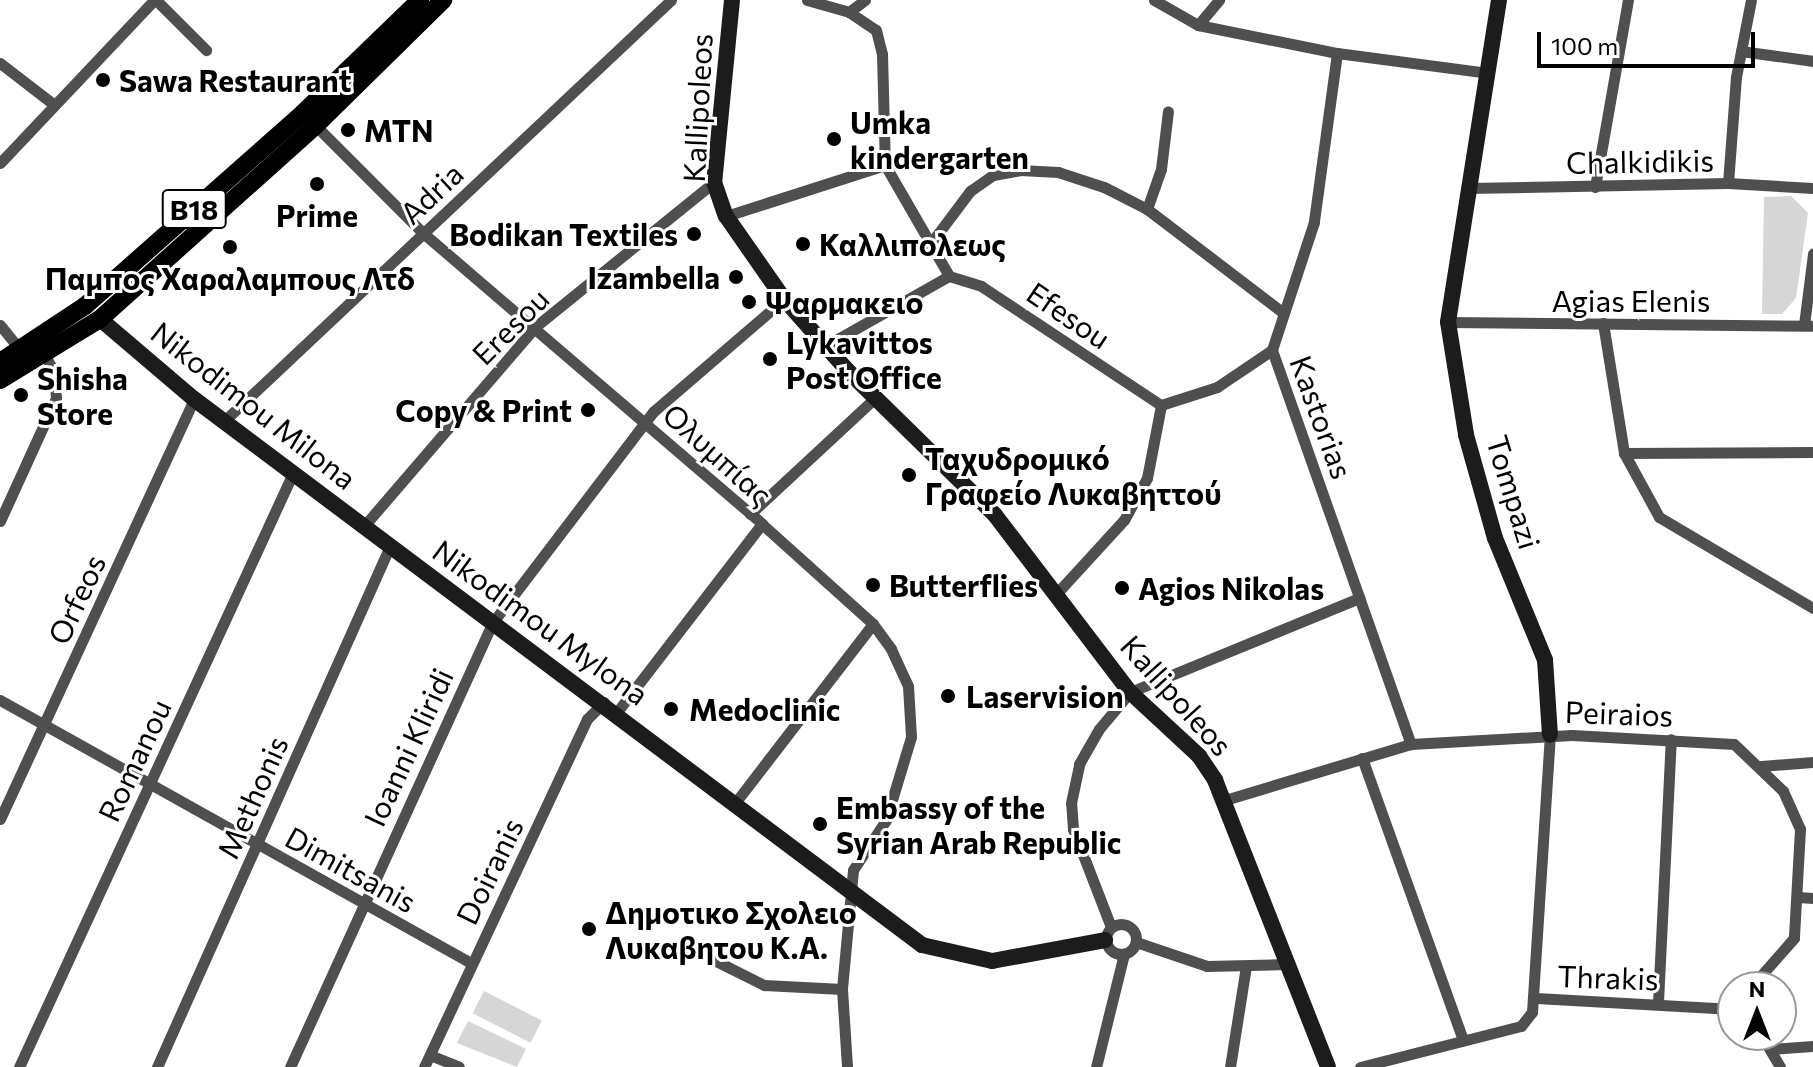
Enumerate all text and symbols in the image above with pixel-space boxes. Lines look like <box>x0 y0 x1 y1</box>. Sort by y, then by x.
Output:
scale bar <box>1541 16 1759 66</box>
text: 100 m <box>1551 31 1618 60</box>
street label: Kallipoleos <box>675 33 719 183</box>
place label: Sawa Restaurant <box>119 62 351 98</box>
marker: Sawa Restaurant <box>94 71 112 89</box>
place label: Umka kindergarten <box>850 104 1029 174</box>
place label: MTN <box>364 112 433 148</box>
marker: MTN <box>339 121 357 139</box>
marker: Umka kindergarten <box>825 130 843 148</box>
street label: Chalkidikis <box>1566 142 1714 180</box>
street label: Adria <box>392 155 470 231</box>
marker: Prime <box>308 175 326 193</box>
road number: B18 <box>160 185 228 233</box>
place label: Prime <box>276 197 358 233</box>
place label: Bodikan Textiles <box>449 216 678 252</box>
marker: Bodikan Textiles <box>685 225 703 243</box>
place label: Καλλιπολεως <box>819 226 1006 262</box>
marker: Καλλιπολεως <box>794 235 812 253</box>
marker: Παμπος Χαραλαμπους Λτδ <box>221 238 239 256</box>
place label: Izambella <box>587 259 720 295</box>
place label: Παμπος Χαραλαμπους Λτδ <box>45 260 415 296</box>
marker: Izambella <box>727 268 745 286</box>
street label: Efesou <box>1021 274 1117 356</box>
street label: Eresou <box>464 280 556 372</box>
street label: Agias Elenis <box>1552 282 1710 318</box>
place label: Ψαρμακειο <box>765 284 923 320</box>
marker: Ψαρμακειο <box>740 293 758 311</box>
street label: Nikodimou Milona <box>144 314 364 496</box>
place label: Lykavittos Post Office <box>786 324 942 394</box>
marker: Lykavittos Post Office <box>761 350 779 368</box>
street label: Kastorias <box>1283 351 1361 483</box>
place label: Shisha Store <box>37 360 128 430</box>
marker: Shisha Store <box>12 386 30 404</box>
place label: Copy & Print <box>395 392 572 428</box>
street label: Ολυμπίας <box>656 396 780 512</box>
marker: Copy & Print <box>579 401 597 419</box>
street label: Tompazi <box>1480 431 1548 553</box>
place label: Ταχυδρομικό Γραφείο Λυκαβηττού <box>925 440 1221 510</box>
marker: Ταχυδρομικό Γραφείο Λυκαβηττού <box>900 466 918 484</box>
street label: Nikodimou Mylona <box>426 532 656 712</box>
street label: Orfeos <box>40 548 112 650</box>
place label: Butterflies <box>889 567 1038 603</box>
place label: Agios Nikolas <box>1138 570 1324 606</box>
marker: Butterflies <box>864 576 882 594</box>
marker: Agios Nikolas <box>1113 579 1131 597</box>
street label: Kallipoleos <box>1114 628 1240 762</box>
street label: Ioanni Kliridi <box>356 662 460 832</box>
place label: Laservision <box>966 678 1124 714</box>
marker: Laservision <box>937 685 959 707</box>
place label: Medoclinic <box>689 691 840 727</box>
street label: Romanou <box>90 693 178 827</box>
street label: Peiraios <box>1564 693 1674 733</box>
marker: Medoclinic <box>660 698 682 720</box>
street label: Methonis <box>209 730 295 864</box>
place label: Embassy of the Syrian Arab Republic <box>836 789 1121 860</box>
street label: Doiranis <box>448 812 530 930</box>
marker: Embassy of the Syrian Arab Republic <box>811 815 829 833</box>
street label: Dimitsanis <box>279 818 423 920</box>
place label: Δημοτικο Σχολειο Λυκαβητου Κ.Α. <box>605 894 857 964</box>
marker: Δημοτικο Σχολειο Λυκαβητου Κ.Α. <box>580 920 598 938</box>
street label: Thrakis <box>1557 957 1659 997</box>
north arrow <box>1717 971 1797 1051</box>
text: N <box>1749 975 1765 1002</box>

